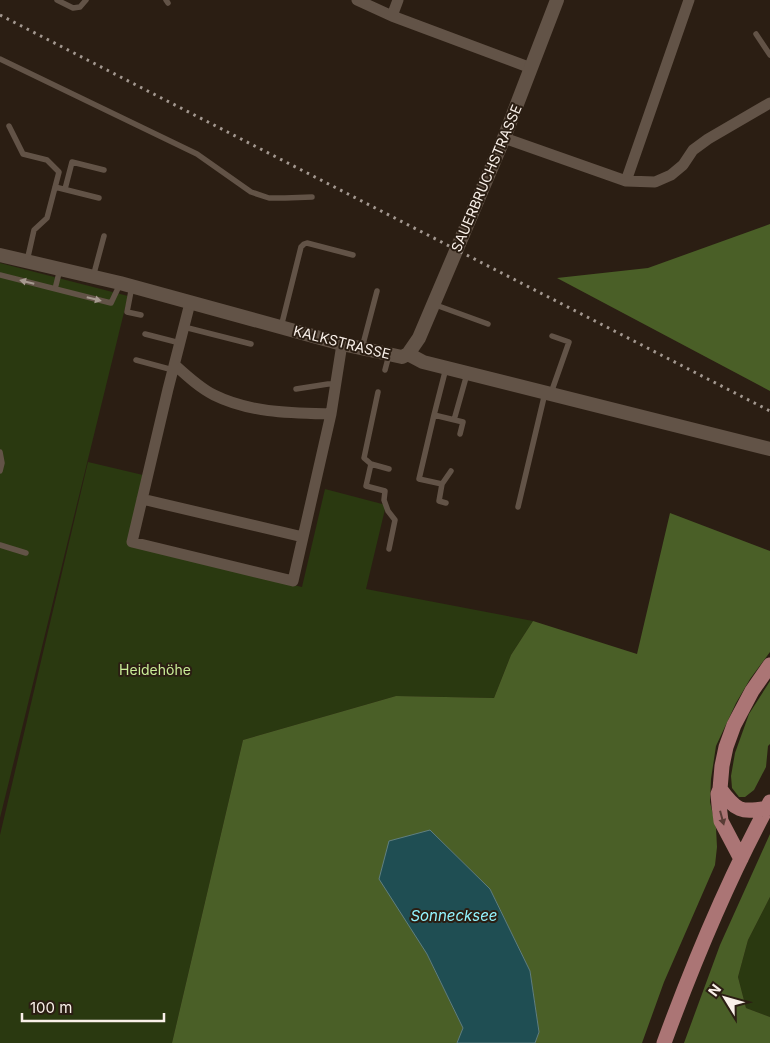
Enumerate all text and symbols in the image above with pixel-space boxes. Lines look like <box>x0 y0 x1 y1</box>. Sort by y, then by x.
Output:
street label: SAUERBRUCHSTRASSE <box>447 102 525 254</box>
one-way arrow <box>20 278 35 286</box>
one-way arrow <box>86 295 101 303</box>
street label: KALKSTRASSE <box>292 322 392 362</box>
park label: Heidehöhe <box>119 661 191 678</box>
one-way arrow <box>718 810 726 825</box>
water label: Sonnecksee <box>411 906 497 925</box>
north arrow <box>700 973 750 1023</box>
text: N <box>704 980 724 999</box>
scale bar <box>22 990 165 1022</box>
text: 100 m <box>30 998 72 1017</box>

